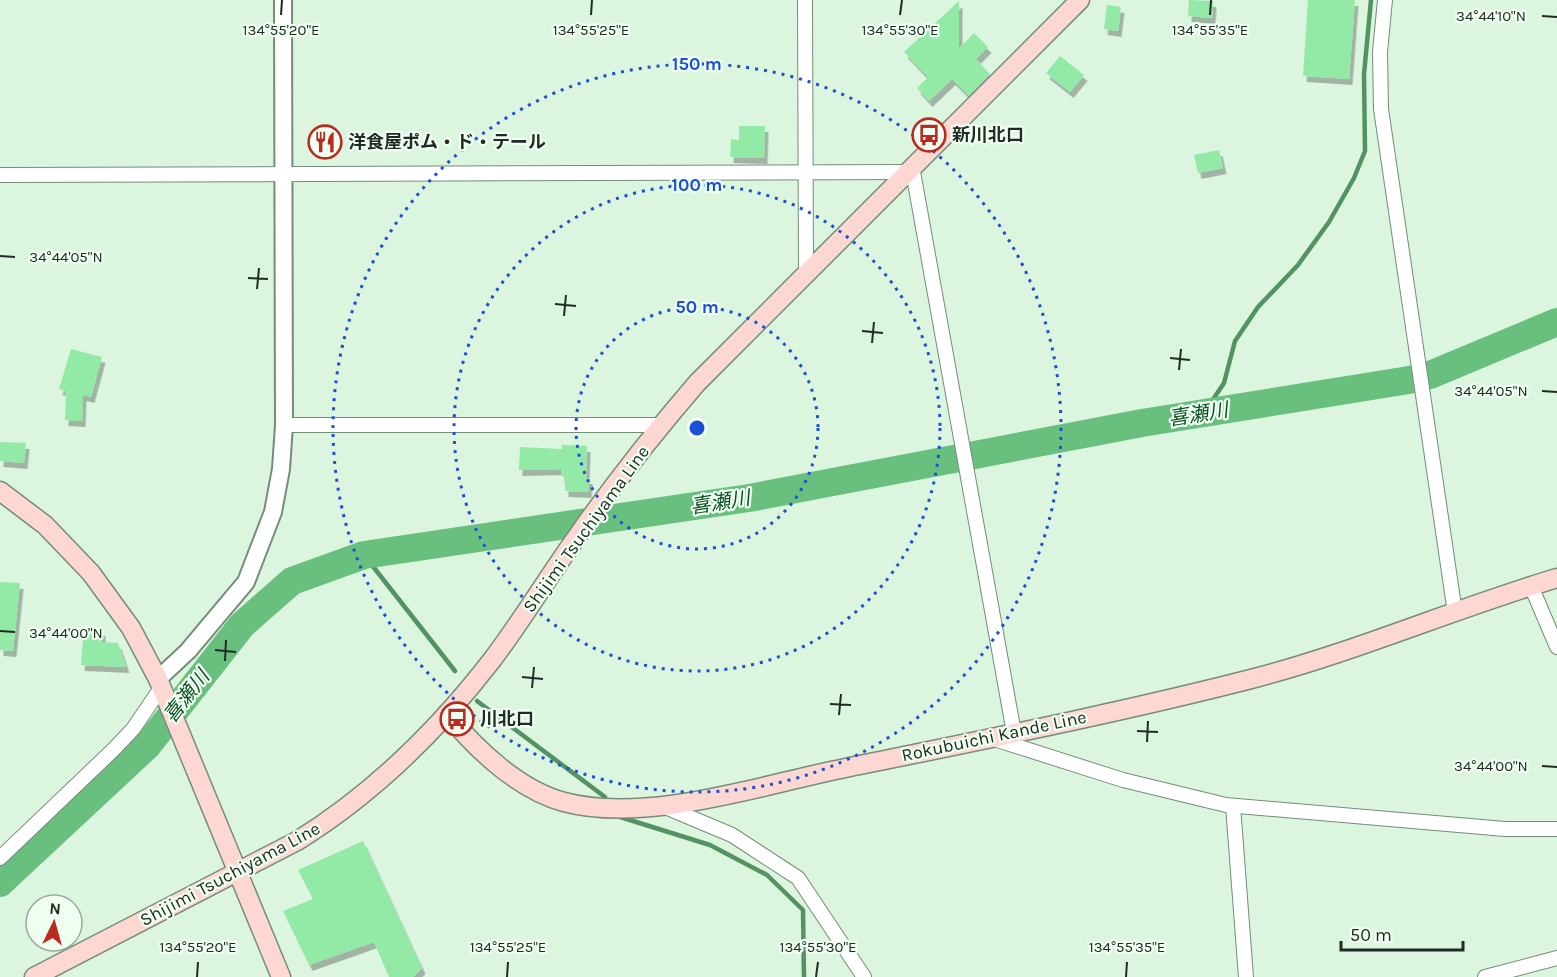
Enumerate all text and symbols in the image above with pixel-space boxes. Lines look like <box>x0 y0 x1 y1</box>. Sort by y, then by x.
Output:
text: 34°44'10"N <box>1456 7 1526 25</box>
text: 134°55'20"E <box>243 21 319 39</box>
text: 134°55'25"E <box>553 21 629 39</box>
text: 134°55'30"E <box>861 21 939 39</box>
text: 134°55'35"E <box>1172 21 1248 39</box>
text: 150 m <box>672 53 722 75</box>
bus stop icon: 新川北口 <box>911 117 947 153</box>
restaurant icon: 洋食屋ポム・ド・テール <box>307 124 343 160</box>
place label: 新川北口 <box>952 124 1024 146</box>
place label: 洋食屋ポム・ド・テール <box>348 131 546 153</box>
text: 100 m <box>672 174 722 196</box>
text: 34°44'05"N <box>29 248 103 266</box>
text: 50 m <box>675 296 719 318</box>
text: 34°44'05"N <box>1454 382 1528 400</box>
water label: 喜瀬川 <box>1167 398 1231 431</box>
centre of rings <box>687 418 707 438</box>
street label: Shijimi Tsuchiyama Line <box>518 441 654 617</box>
water label: 喜瀬川 <box>689 486 753 519</box>
text: 34°44'00"N <box>29 624 103 642</box>
water label: 喜瀬川 <box>159 664 215 727</box>
bus stop icon: 川北口 <box>439 701 475 737</box>
street label: Rokubuichi Kande Line <box>900 706 1088 766</box>
place label: 川北口 <box>480 708 534 730</box>
text: 34°44'00"N <box>1454 757 1528 775</box>
street label: Shijimi Tsuchiyama Line <box>136 817 324 931</box>
north arrow <box>24 893 84 953</box>
text: N <box>49 899 62 919</box>
scale bar <box>1341 914 1462 952</box>
text: 50 m <box>1350 924 1392 946</box>
text: 134°55'20"E <box>160 938 236 956</box>
text: 134°55'25"E <box>470 938 546 956</box>
text: 134°55'30"E <box>779 938 857 956</box>
text: 134°55'35"E <box>1089 938 1165 956</box>

